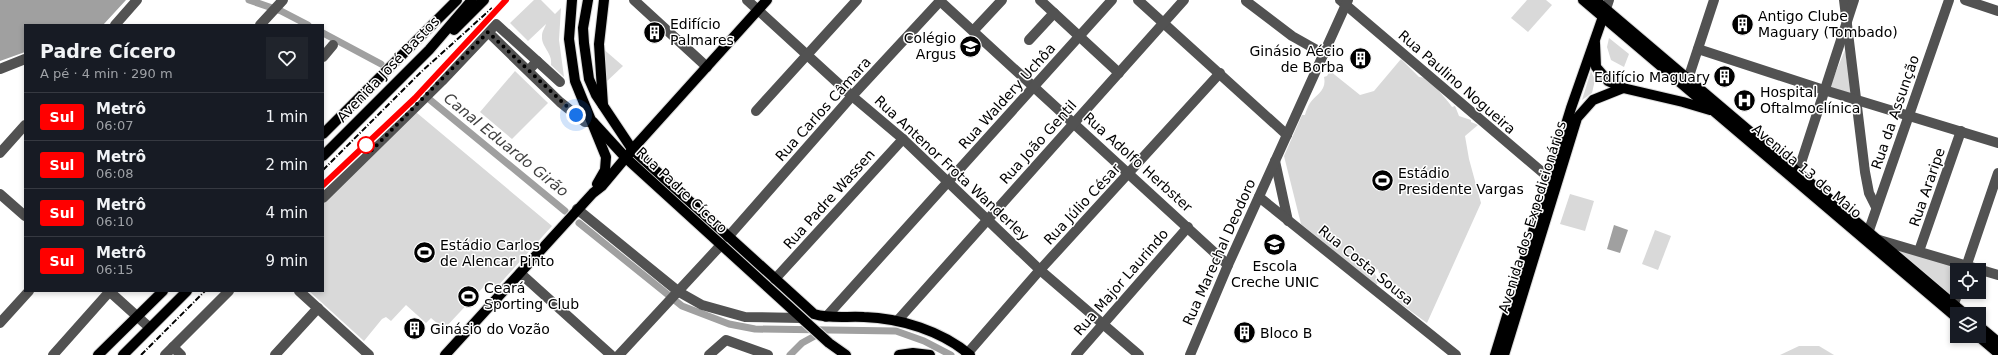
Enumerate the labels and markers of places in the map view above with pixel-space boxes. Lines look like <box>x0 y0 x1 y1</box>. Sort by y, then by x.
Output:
place label: Antigo Clube Maguary (Tombado) <box>1758 8 1898 40</box>
building icon: Antigo Clube Maguary (Tombado) <box>1729 11 1755 37</box>
place label: Edifício Palmares <box>670 16 734 48</box>
building icon: Edifício Palmares <box>642 19 668 45</box>
place label: Colégio Argus <box>904 30 956 62</box>
school or university icon: Colégio Argus <box>958 33 984 59</box>
place label: Ginásio Aécio de Borba <box>1250 43 1344 75</box>
building icon: Ginásio Aécio de Borba <box>1347 46 1373 72</box>
building icon: Edifício Maguary <box>1712 64 1738 90</box>
place label: Edifício Maguary <box>1594 69 1710 85</box>
place label: Hospital Oftalmoclínica <box>1760 84 1860 116</box>
hospital icon: Hospital Oftalmoclínica <box>1731 87 1757 113</box>
unlabelled marker <box>357 136 375 154</box>
place label: Estádio Presidente Vargas <box>1398 165 1524 197</box>
sports icon: Estádio Presidente Vargas <box>1370 168 1396 194</box>
school or university icon: Escola Creche UNIC <box>1262 231 1288 257</box>
place label: Estádio Carlos de Alencar Pinto <box>440 237 554 269</box>
sports icon: Estádio Carlos de Alencar Pinto <box>412 240 438 266</box>
place label: Escola Creche UNIC <box>1231 258 1319 290</box>
place label: Ceará Sporting Club <box>484 280 579 312</box>
sports icon: Ceará Sporting Club <box>455 283 481 309</box>
building icon: Ginásio do Vozão <box>401 316 427 342</box>
building icon: Bloco B <box>1232 320 1258 346</box>
place label: Ginásio do Vozão <box>430 321 550 337</box>
place label: Bloco B <box>1260 325 1312 341</box>

